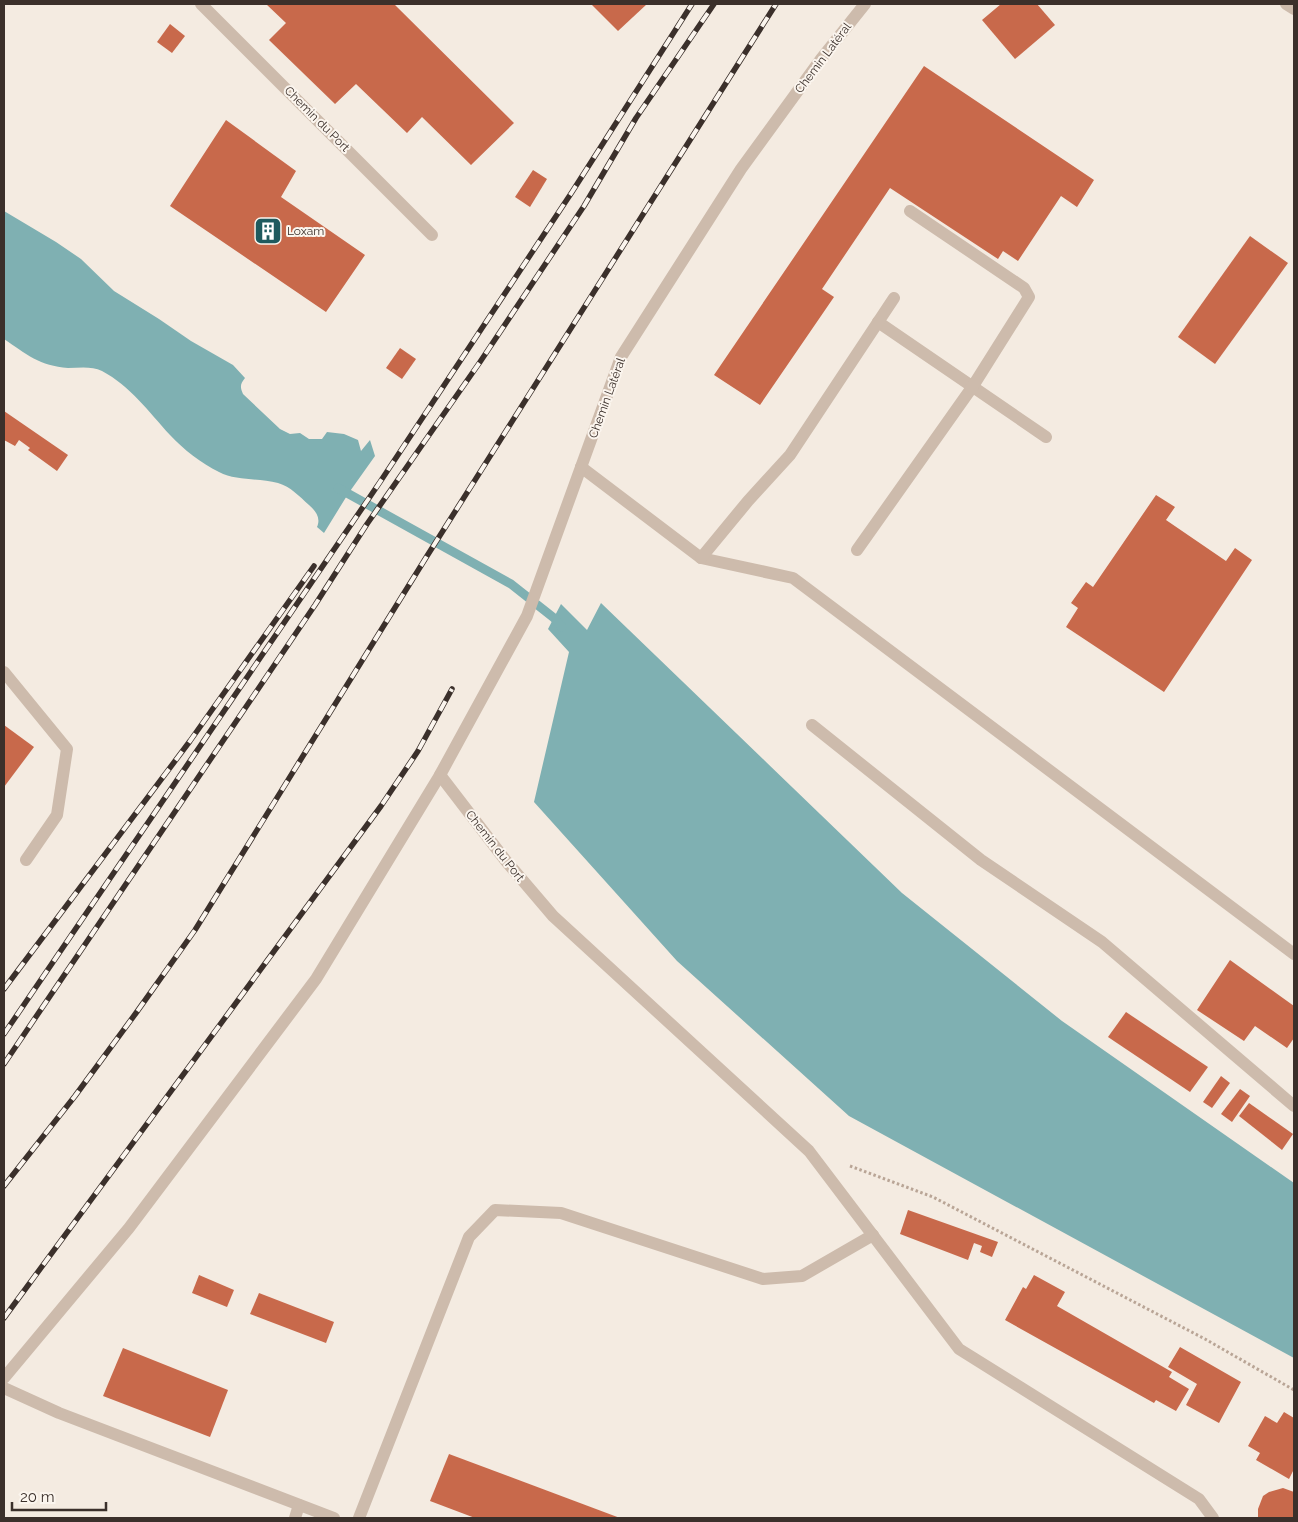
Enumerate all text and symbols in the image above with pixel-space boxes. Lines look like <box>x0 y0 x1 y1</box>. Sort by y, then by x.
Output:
street label: Chemin Latéral <box>792 19 854 96</box>
street label: Chemin du Port <box>282 84 352 154</box>
building icon: Loxam <box>253 216 283 246</box>
place label: Loxam <box>287 224 324 238</box>
street label: Chemin Latéral <box>586 355 628 440</box>
street label: Chemin du Port <box>463 808 527 884</box>
scale bar <box>12 1480 106 1512</box>
text: 20 m <box>20 1488 55 1506</box>

